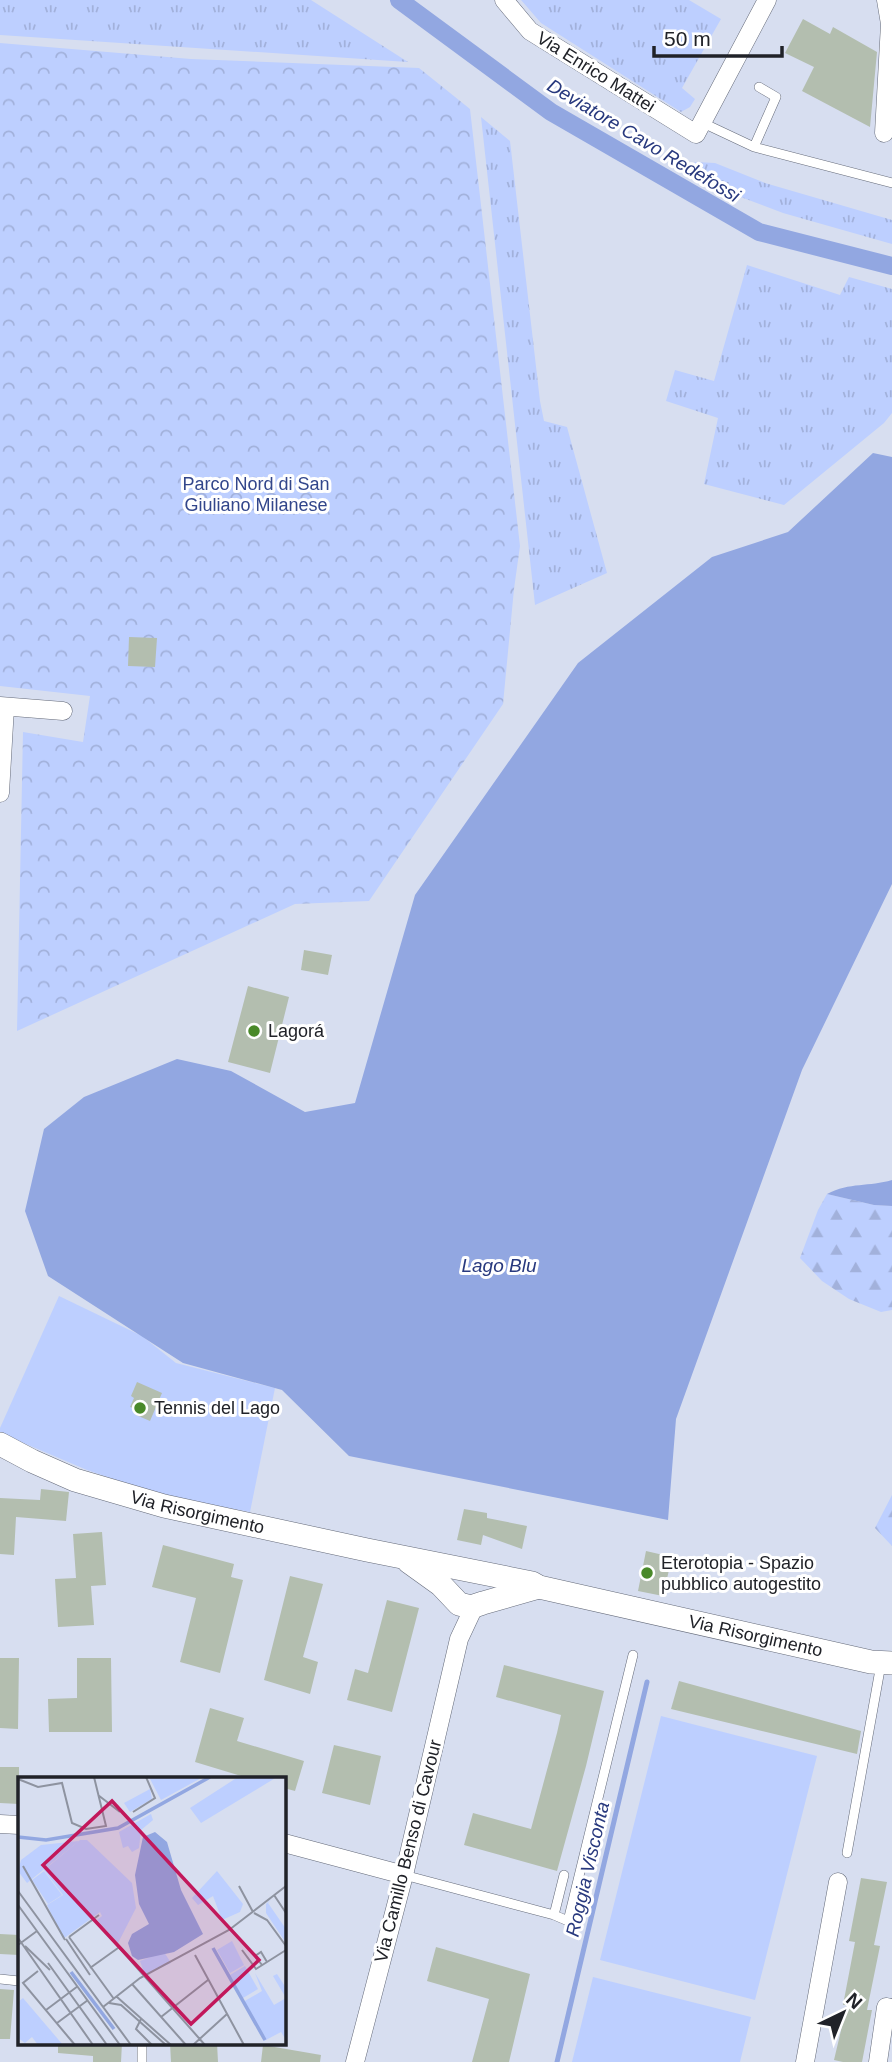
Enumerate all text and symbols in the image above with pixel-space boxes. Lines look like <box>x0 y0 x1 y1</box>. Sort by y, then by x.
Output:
scale bar <box>654 14 782 58</box>
text: 50 m <box>664 27 711 50</box>
street label: Via Enrico Mattei <box>533 28 659 116</box>
water label: Deviatore Cavo Redefossi <box>544 75 744 207</box>
park label: Parco Nord di San Giuliano Milanese <box>182 474 330 515</box>
place label: Lagorá <box>268 1021 325 1041</box>
marker: Lagorá <box>246 1023 262 1039</box>
water label: Lago Blu <box>461 1255 537 1276</box>
place label: Tennis del Lago <box>154 1398 280 1418</box>
marker: Tennis del Lago <box>132 1400 148 1416</box>
street label: Via Risorgimento <box>128 1487 266 1537</box>
place label: Eterotopia - Spazio pubblico autogestito <box>661 1553 821 1594</box>
marker: Eterotopia - Spazio pubblico autogestito <box>639 1565 655 1581</box>
street label: Via Risorgimento <box>687 1611 824 1661</box>
street label: Via Camillo Benso di Cavour <box>371 1738 445 1964</box>
inset map <box>18 1777 285 2044</box>
water label: Roggia Visconta <box>562 1800 613 1939</box>
north arrow <box>808 1978 878 2048</box>
text: N <box>842 1989 866 2013</box>

